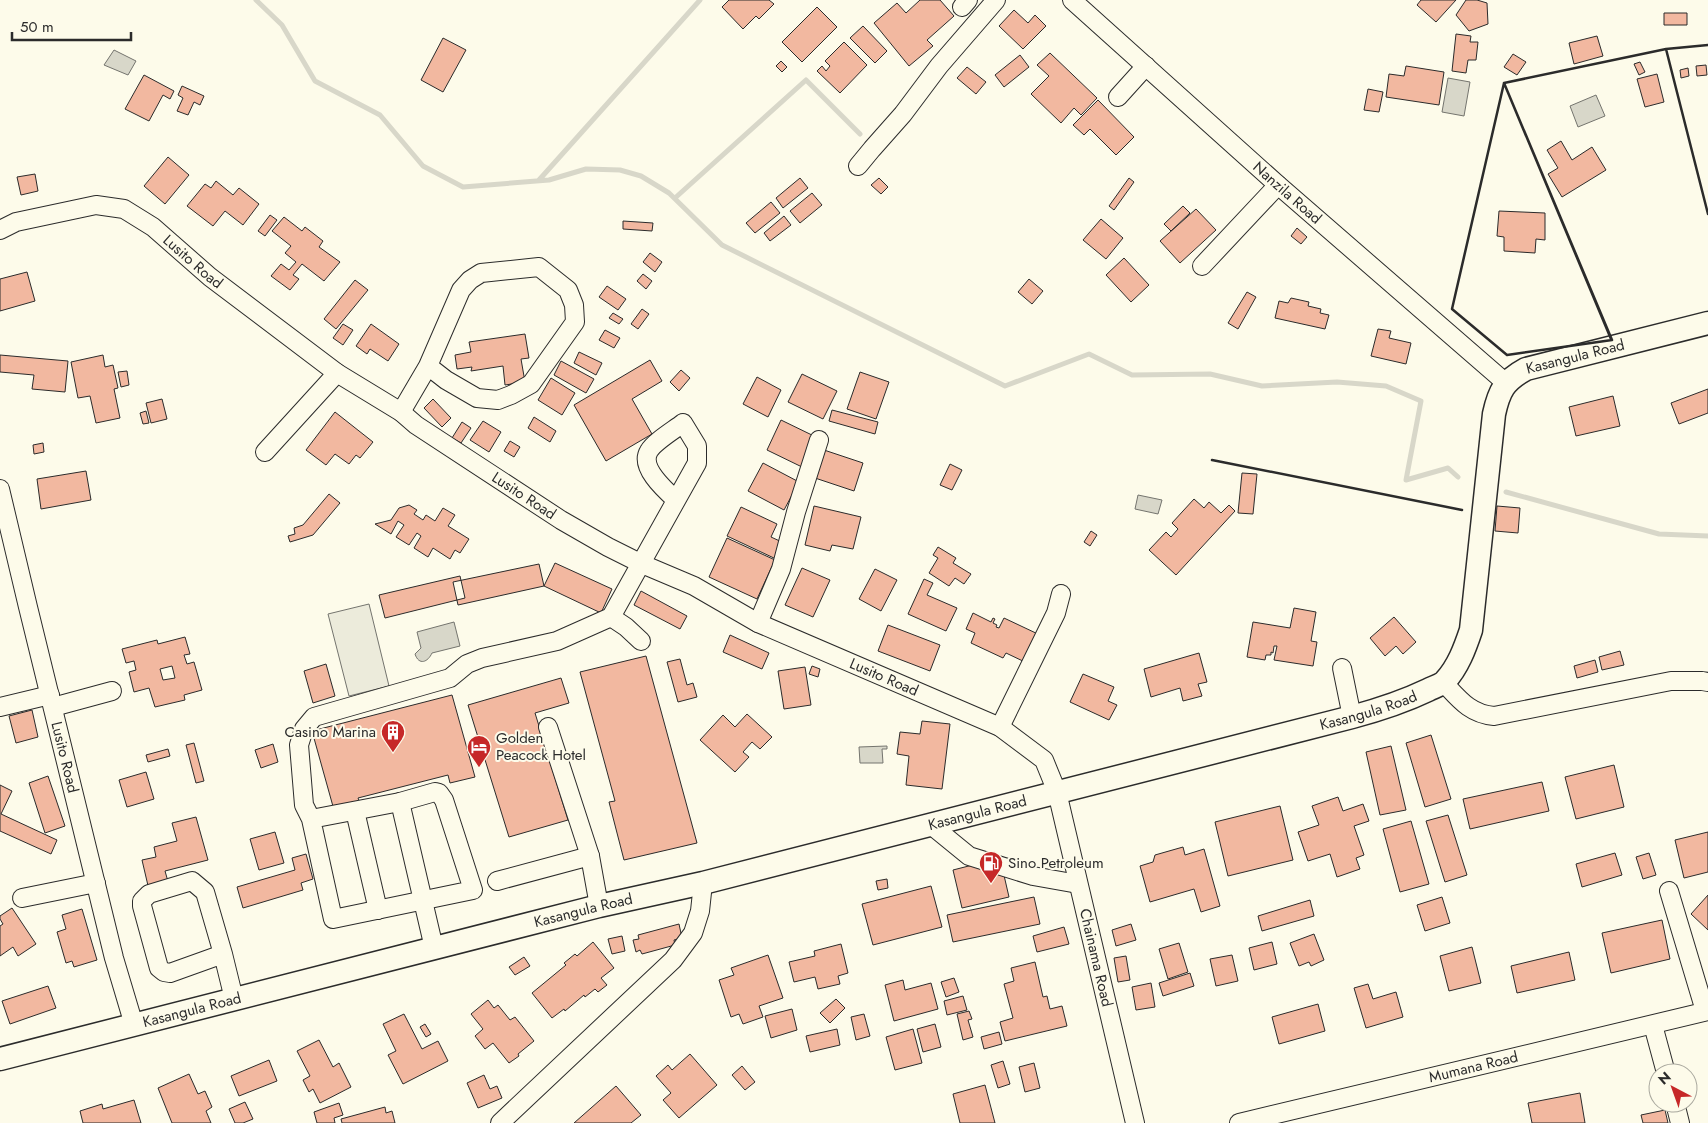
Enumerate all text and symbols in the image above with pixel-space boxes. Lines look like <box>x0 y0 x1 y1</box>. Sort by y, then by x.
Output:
scale bar <box>12 10 131 42</box>
text: 50 m <box>20 16 54 38</box>
street label: Nanzila Road <box>1248 156 1327 229</box>
street label: Lusito Road <box>158 230 227 294</box>
street label: Kasangula Road <box>1524 334 1627 380</box>
street label: Lusito Road <box>487 467 561 525</box>
street label: Lusito Road <box>846 653 922 702</box>
street label: Kasangula Road <box>1317 685 1420 736</box>
street label: Lusito Road <box>45 719 84 795</box>
building icon: Casino Marina <box>380 719 406 753</box>
place label: Casino Marina <box>284 721 376 743</box>
place label: Golden Peacock Hotel <box>496 727 586 766</box>
hotel icon: Golden Peacock Hotel <box>466 734 492 768</box>
street label: Kasangula Road <box>926 790 1029 836</box>
fuel station icon: Sino Petroleum <box>978 850 1004 884</box>
place label: Sino Petroleum <box>1008 852 1104 874</box>
street label: Kasangula Road <box>532 888 635 933</box>
street label: Chainama Road <box>1074 906 1118 1009</box>
street label: Kasangula Road <box>140 987 243 1033</box>
street label: Mumana Road <box>1427 1046 1520 1088</box>
north arrow <box>1648 1063 1698 1113</box>
text: N <box>1654 1067 1675 1089</box>

